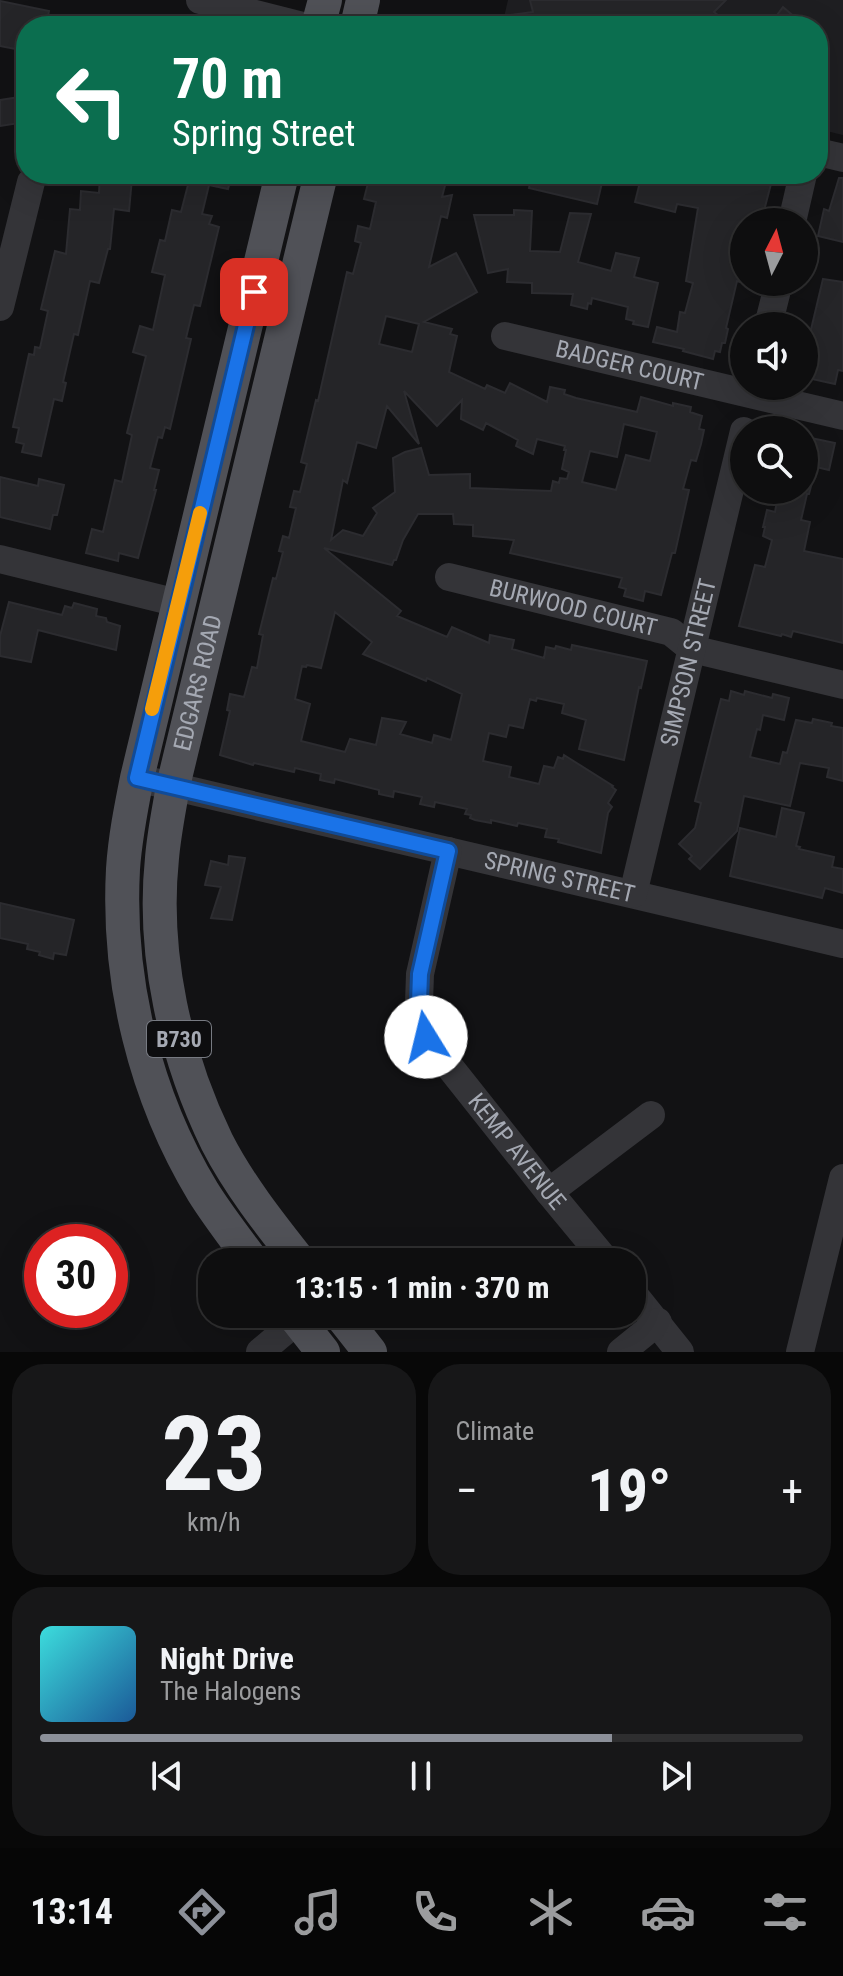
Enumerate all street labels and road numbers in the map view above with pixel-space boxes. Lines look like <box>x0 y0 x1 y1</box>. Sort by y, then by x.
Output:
street label: BADGER COURT <box>553 334 706 396</box>
street label: BURWOOD COURT <box>487 574 660 642</box>
street label: SIMPSON STREET <box>655 576 722 749</box>
street label: EDGARS ROAD <box>168 612 228 754</box>
street label: SPRING STREET <box>482 846 637 909</box>
road number: B730 <box>147 1021 211 1057</box>
street label: KEMP AVENUE <box>462 1088 572 1215</box>

